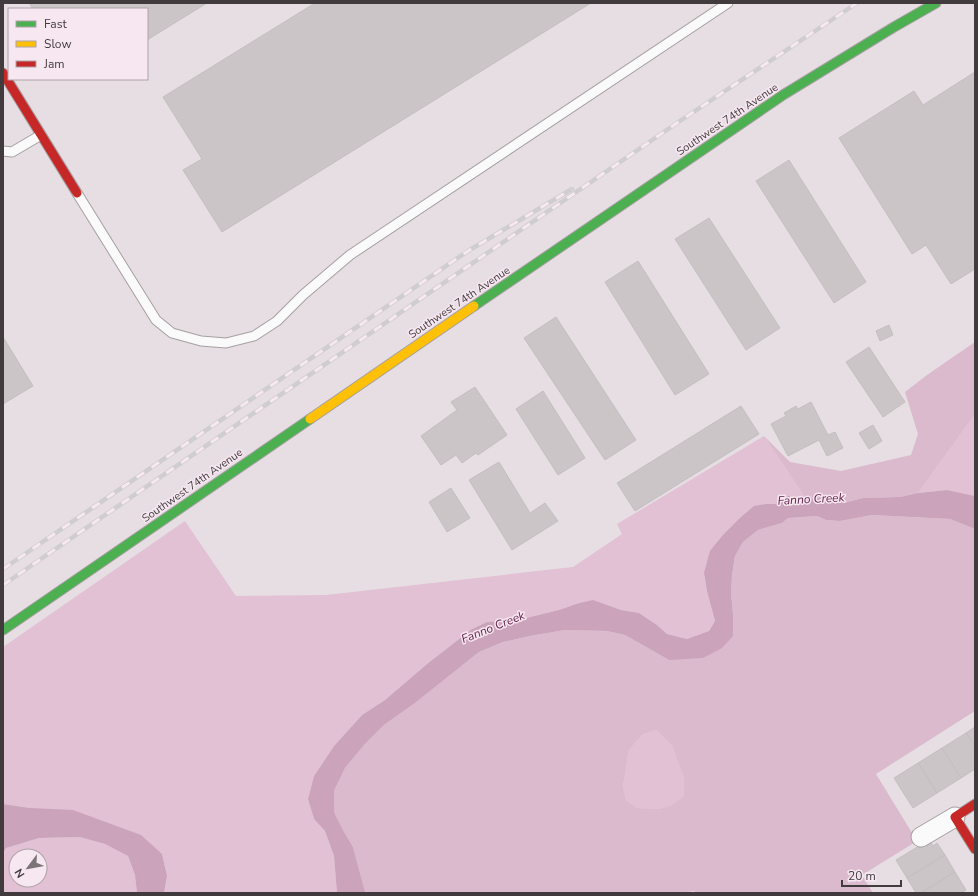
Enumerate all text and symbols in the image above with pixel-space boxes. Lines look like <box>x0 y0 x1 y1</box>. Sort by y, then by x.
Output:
legend <box>8 8 148 80</box>
text: Fast <box>44 16 67 32</box>
text: Slow <box>44 36 72 52</box>
text: Jam <box>43 56 65 72</box>
street label: Southwest 74th Avenue <box>674 80 781 159</box>
street label: Southwest 74th Avenue <box>406 263 513 342</box>
street label: Southwest 74th Avenue <box>139 445 246 526</box>
water label: Fanno Creek <box>777 489 846 509</box>
water label: Fanno Creek <box>459 607 528 647</box>
north arrow <box>8 848 48 888</box>
scale bar <box>842 862 901 888</box>
text: N <box>11 866 28 881</box>
text: 20 m <box>848 868 876 884</box>

